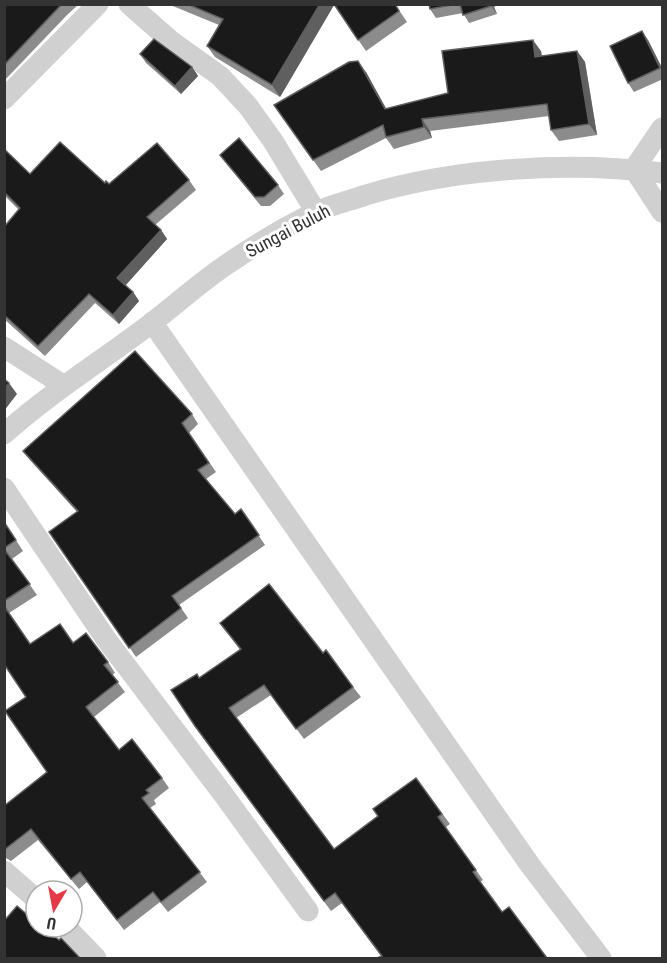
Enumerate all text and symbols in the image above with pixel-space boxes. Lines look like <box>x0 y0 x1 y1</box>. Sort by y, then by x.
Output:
street label: Sungai Buluh <box>242 200 334 262</box>
north arrow <box>24 879 84 939</box>
text: U <box>45 913 58 933</box>

